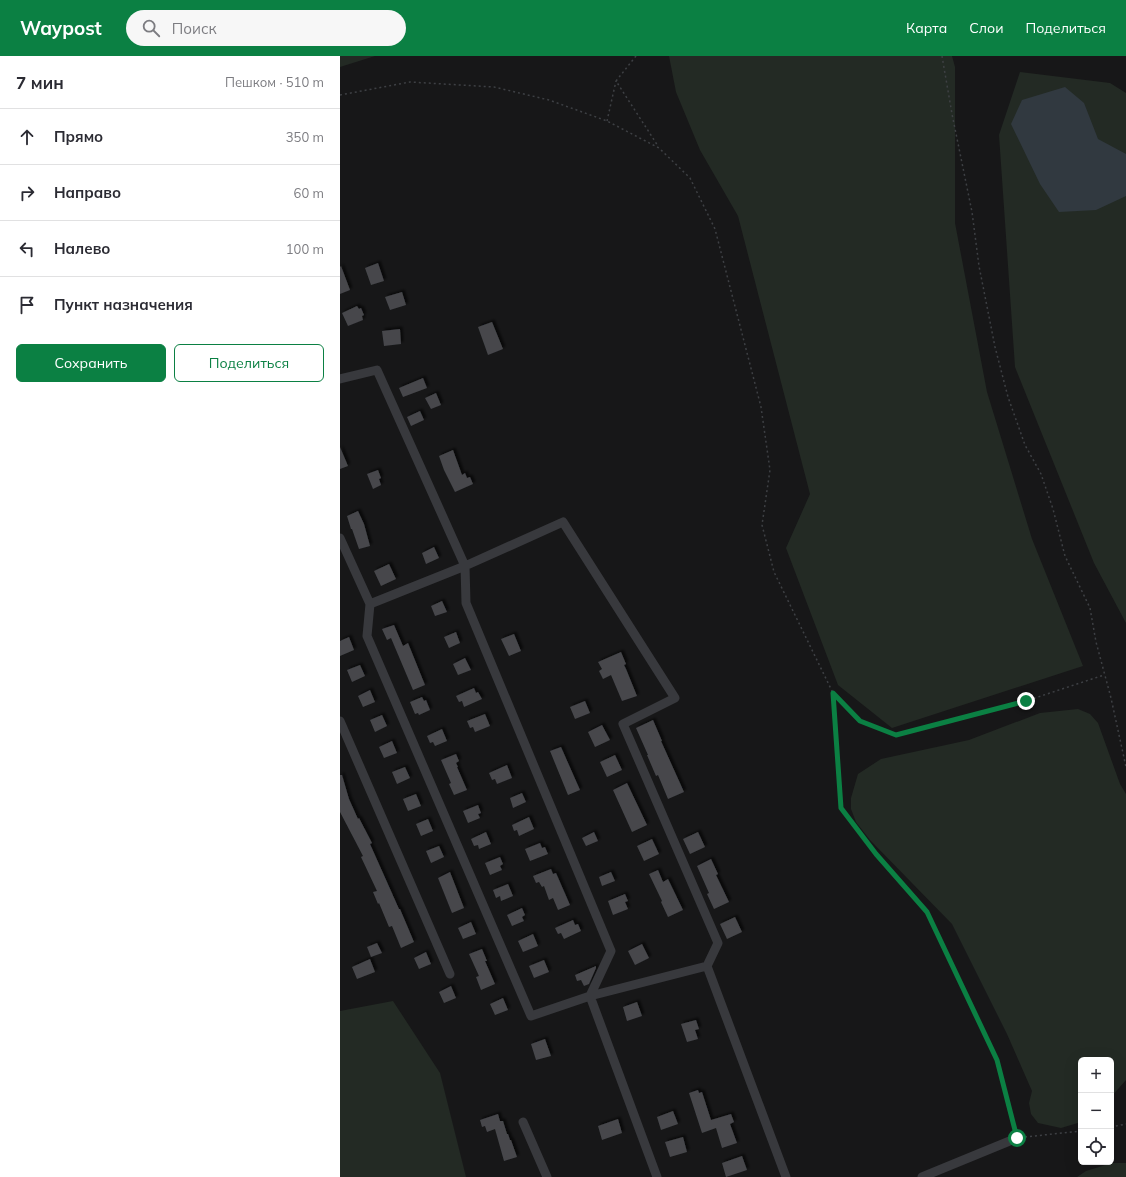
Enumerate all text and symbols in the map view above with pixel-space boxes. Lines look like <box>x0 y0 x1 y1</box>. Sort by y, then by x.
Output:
search box <box>126 10 406 46</box>
text: Waypost <box>20 16 102 40</box>
icon: search <box>140 17 162 39</box>
text: Поиск <box>172 19 217 38</box>
text: Карта <box>906 19 947 37</box>
text: Слои <box>969 19 1004 37</box>
text: Поделиться <box>1026 19 1106 37</box>
text: 7 мин <box>16 72 64 93</box>
text: Пешком · 510 m <box>225 74 324 90</box>
icon: ahead <box>16 126 38 148</box>
text: Прямо <box>54 127 103 146</box>
text: 350 m <box>286 129 324 145</box>
icon: right <box>16 182 38 204</box>
text: Направо <box>54 183 121 202</box>
text: 60 m <box>294 185 324 201</box>
icon: left <box>16 238 38 260</box>
text: Налево <box>54 239 110 258</box>
text: 100 m <box>286 241 324 257</box>
icon: arrive <box>16 294 38 316</box>
text: Пункт назначения <box>54 295 193 314</box>
button: Сохранить <box>16 344 166 382</box>
button: Поделиться <box>174 344 324 382</box>
route end <box>1017 692 1035 710</box>
map controls <box>1078 1057 1114 1165</box>
button: + <box>1078 1057 1114 1093</box>
button: − <box>1078 1093 1114 1129</box>
route start <box>1008 1129 1026 1147</box>
button: locate <box>1078 1129 1114 1165</box>

